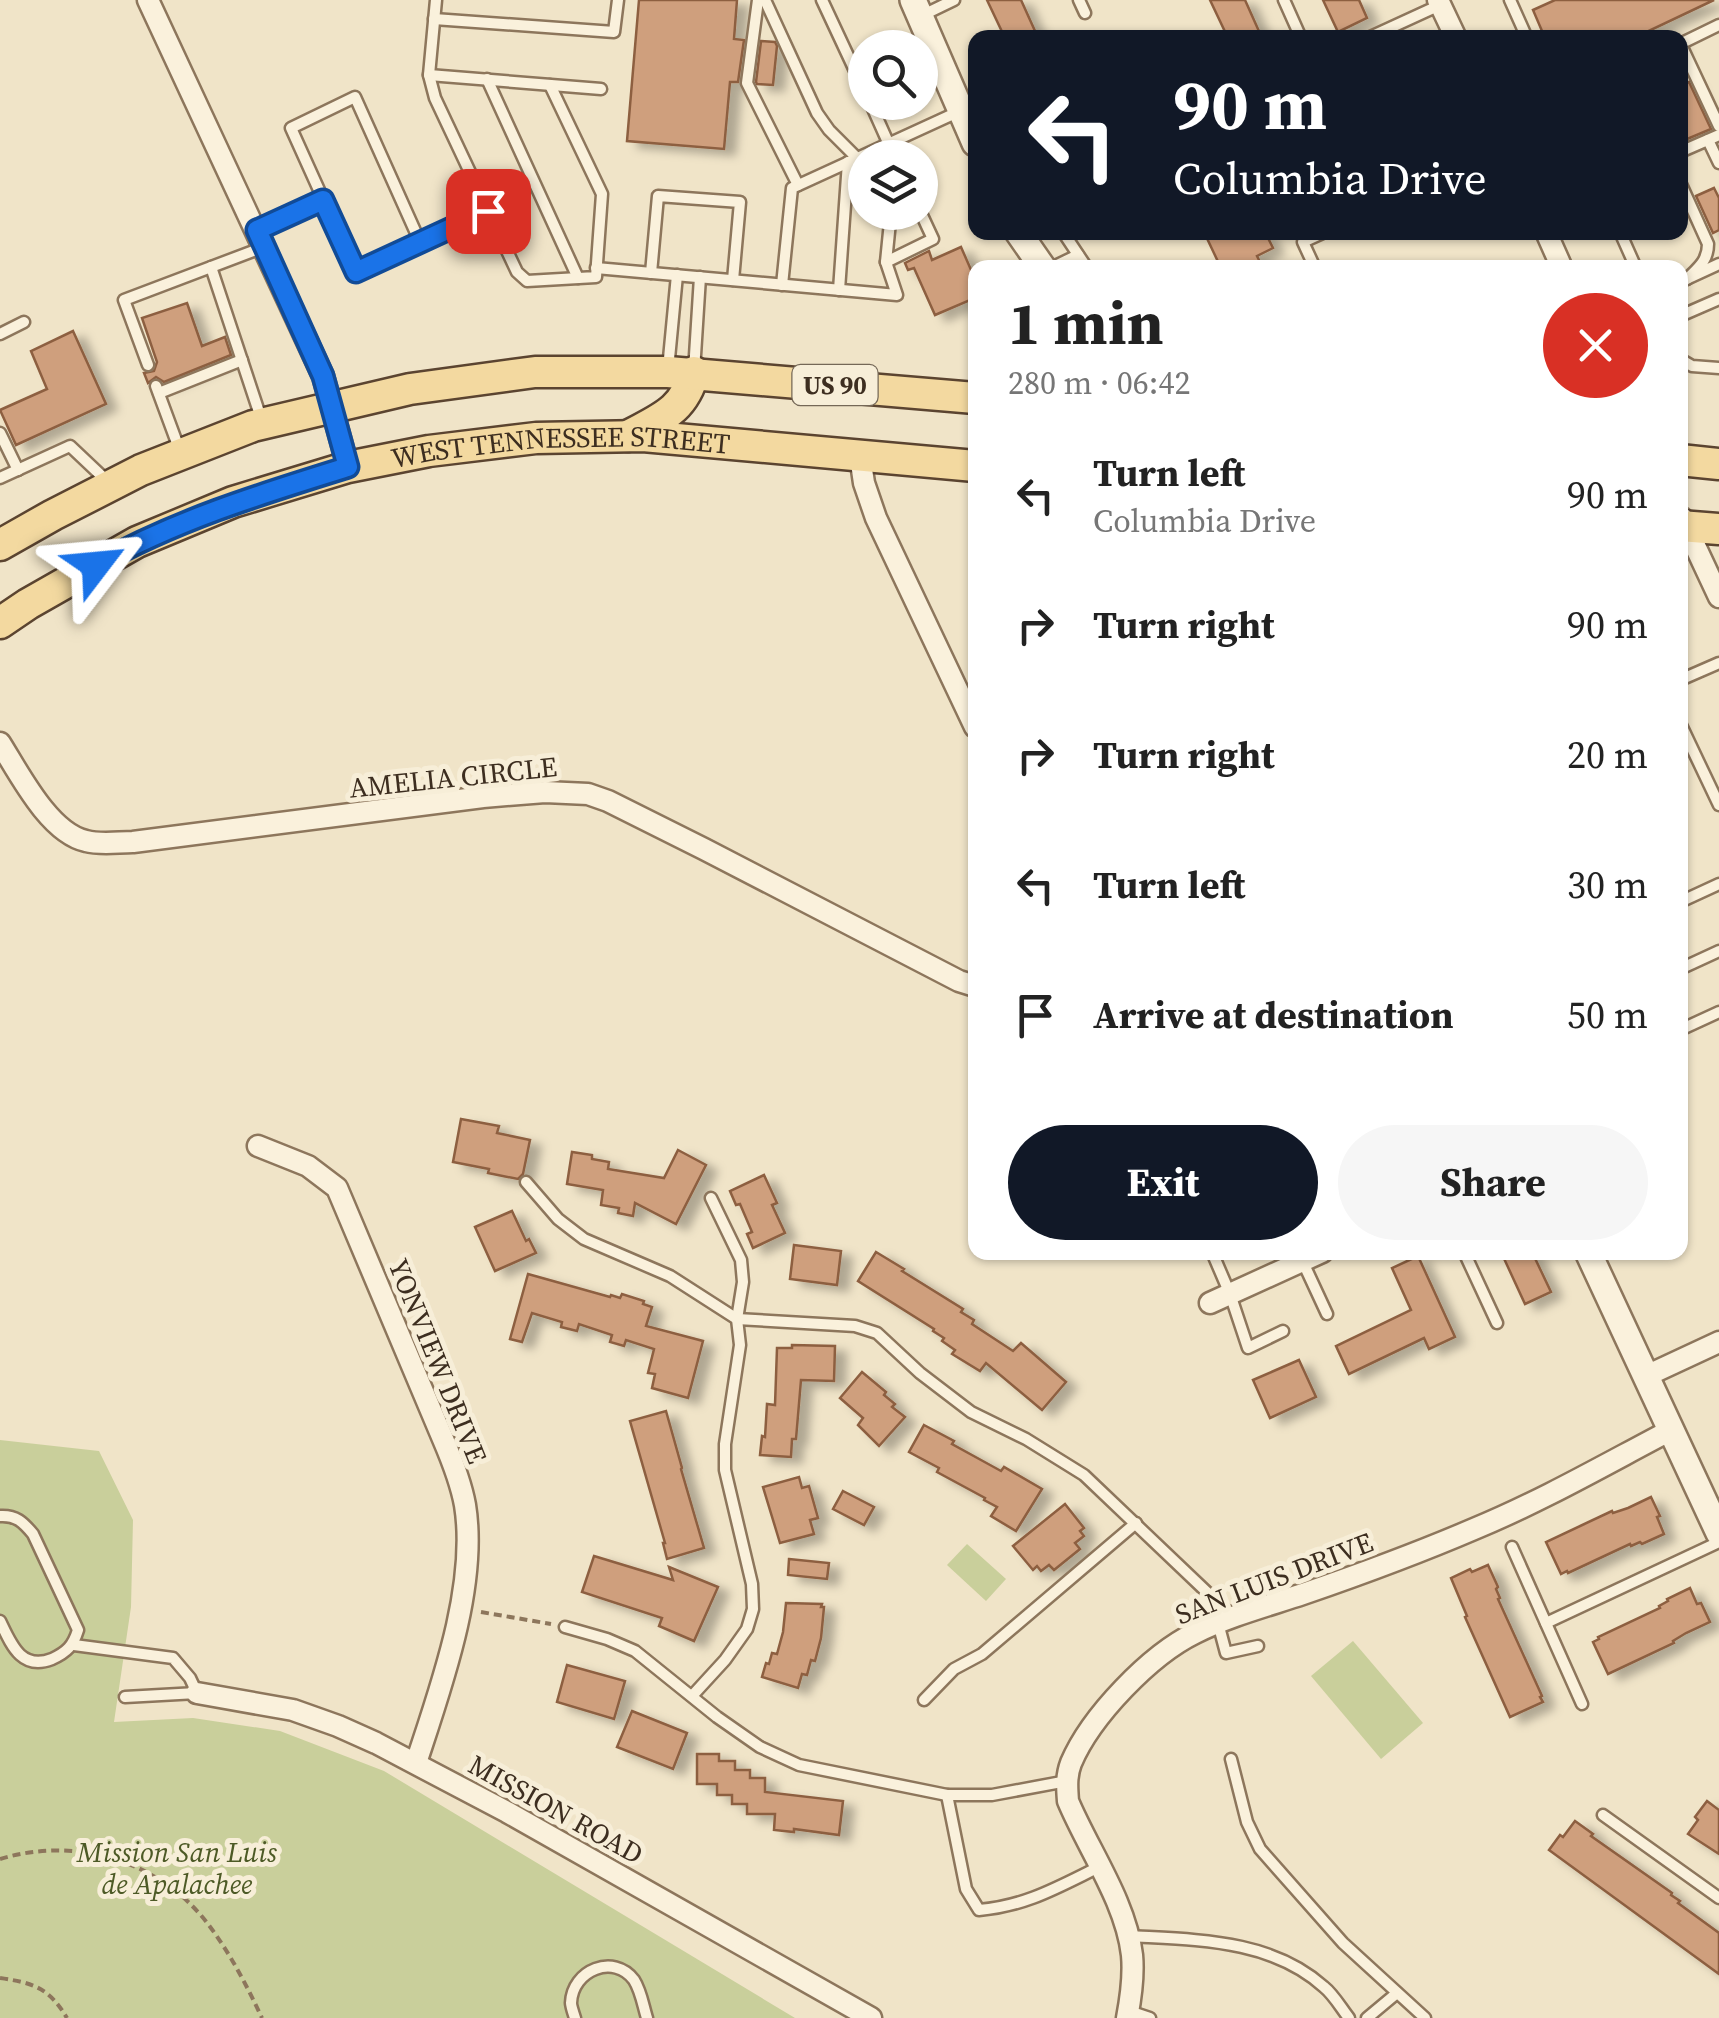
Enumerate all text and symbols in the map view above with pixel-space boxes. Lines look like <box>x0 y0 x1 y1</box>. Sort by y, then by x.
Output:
map controls <box>848 30 938 230</box>
button: search <box>848 30 938 120</box>
text: 90 m <box>1173 56 1327 152</box>
icon: left <box>1008 70 1138 200</box>
button: layers <box>848 140 938 230</box>
text: Columbia Drive <box>1173 147 1487 209</box>
pin <box>446 169 531 254</box>
icon: arrive <box>461 184 516 239</box>
text: 1 min <box>1008 282 1164 364</box>
button: close <box>1543 293 1648 398</box>
text: 280 m · 06:42 <box>1008 361 1190 405</box>
road number: US 90 <box>792 365 878 405</box>
street label: WEST TENNESSEE STREET <box>388 417 732 477</box>
text: Turn left <box>1093 447 1245 499</box>
icon: left <box>1008 468 1063 523</box>
text: 90 m <box>1567 469 1648 521</box>
text: Columbia Drive <box>1093 499 1316 543</box>
position arrow <box>44 513 148 617</box>
icon: right <box>1008 598 1063 653</box>
text: Turn right <box>1093 599 1275 651</box>
text: 90 m <box>1567 599 1648 651</box>
icon: right <box>1008 728 1063 783</box>
text: Turn right <box>1093 729 1275 781</box>
text: 20 m <box>1567 729 1648 781</box>
street label: AMELIA CIRCLE <box>347 747 559 807</box>
icon: left <box>1008 858 1063 913</box>
text: Turn left <box>1093 859 1245 911</box>
text: 30 m <box>1567 859 1648 911</box>
icon: arrive <box>1008 988 1063 1043</box>
text: Arrive at destination <box>1093 989 1454 1041</box>
text: 50 m <box>1567 989 1648 1041</box>
button: Exit <box>1008 1125 1318 1240</box>
button: Share <box>1338 1125 1648 1240</box>
street label: YONVIEW DRIVE <box>380 1253 496 1469</box>
street label: SAN LUIS DRIVE <box>1170 1523 1378 1633</box>
street label: MISSION ROAD <box>462 1745 650 1873</box>
park label: Mission San Luis de Apalachee <box>76 1833 278 1903</box>

